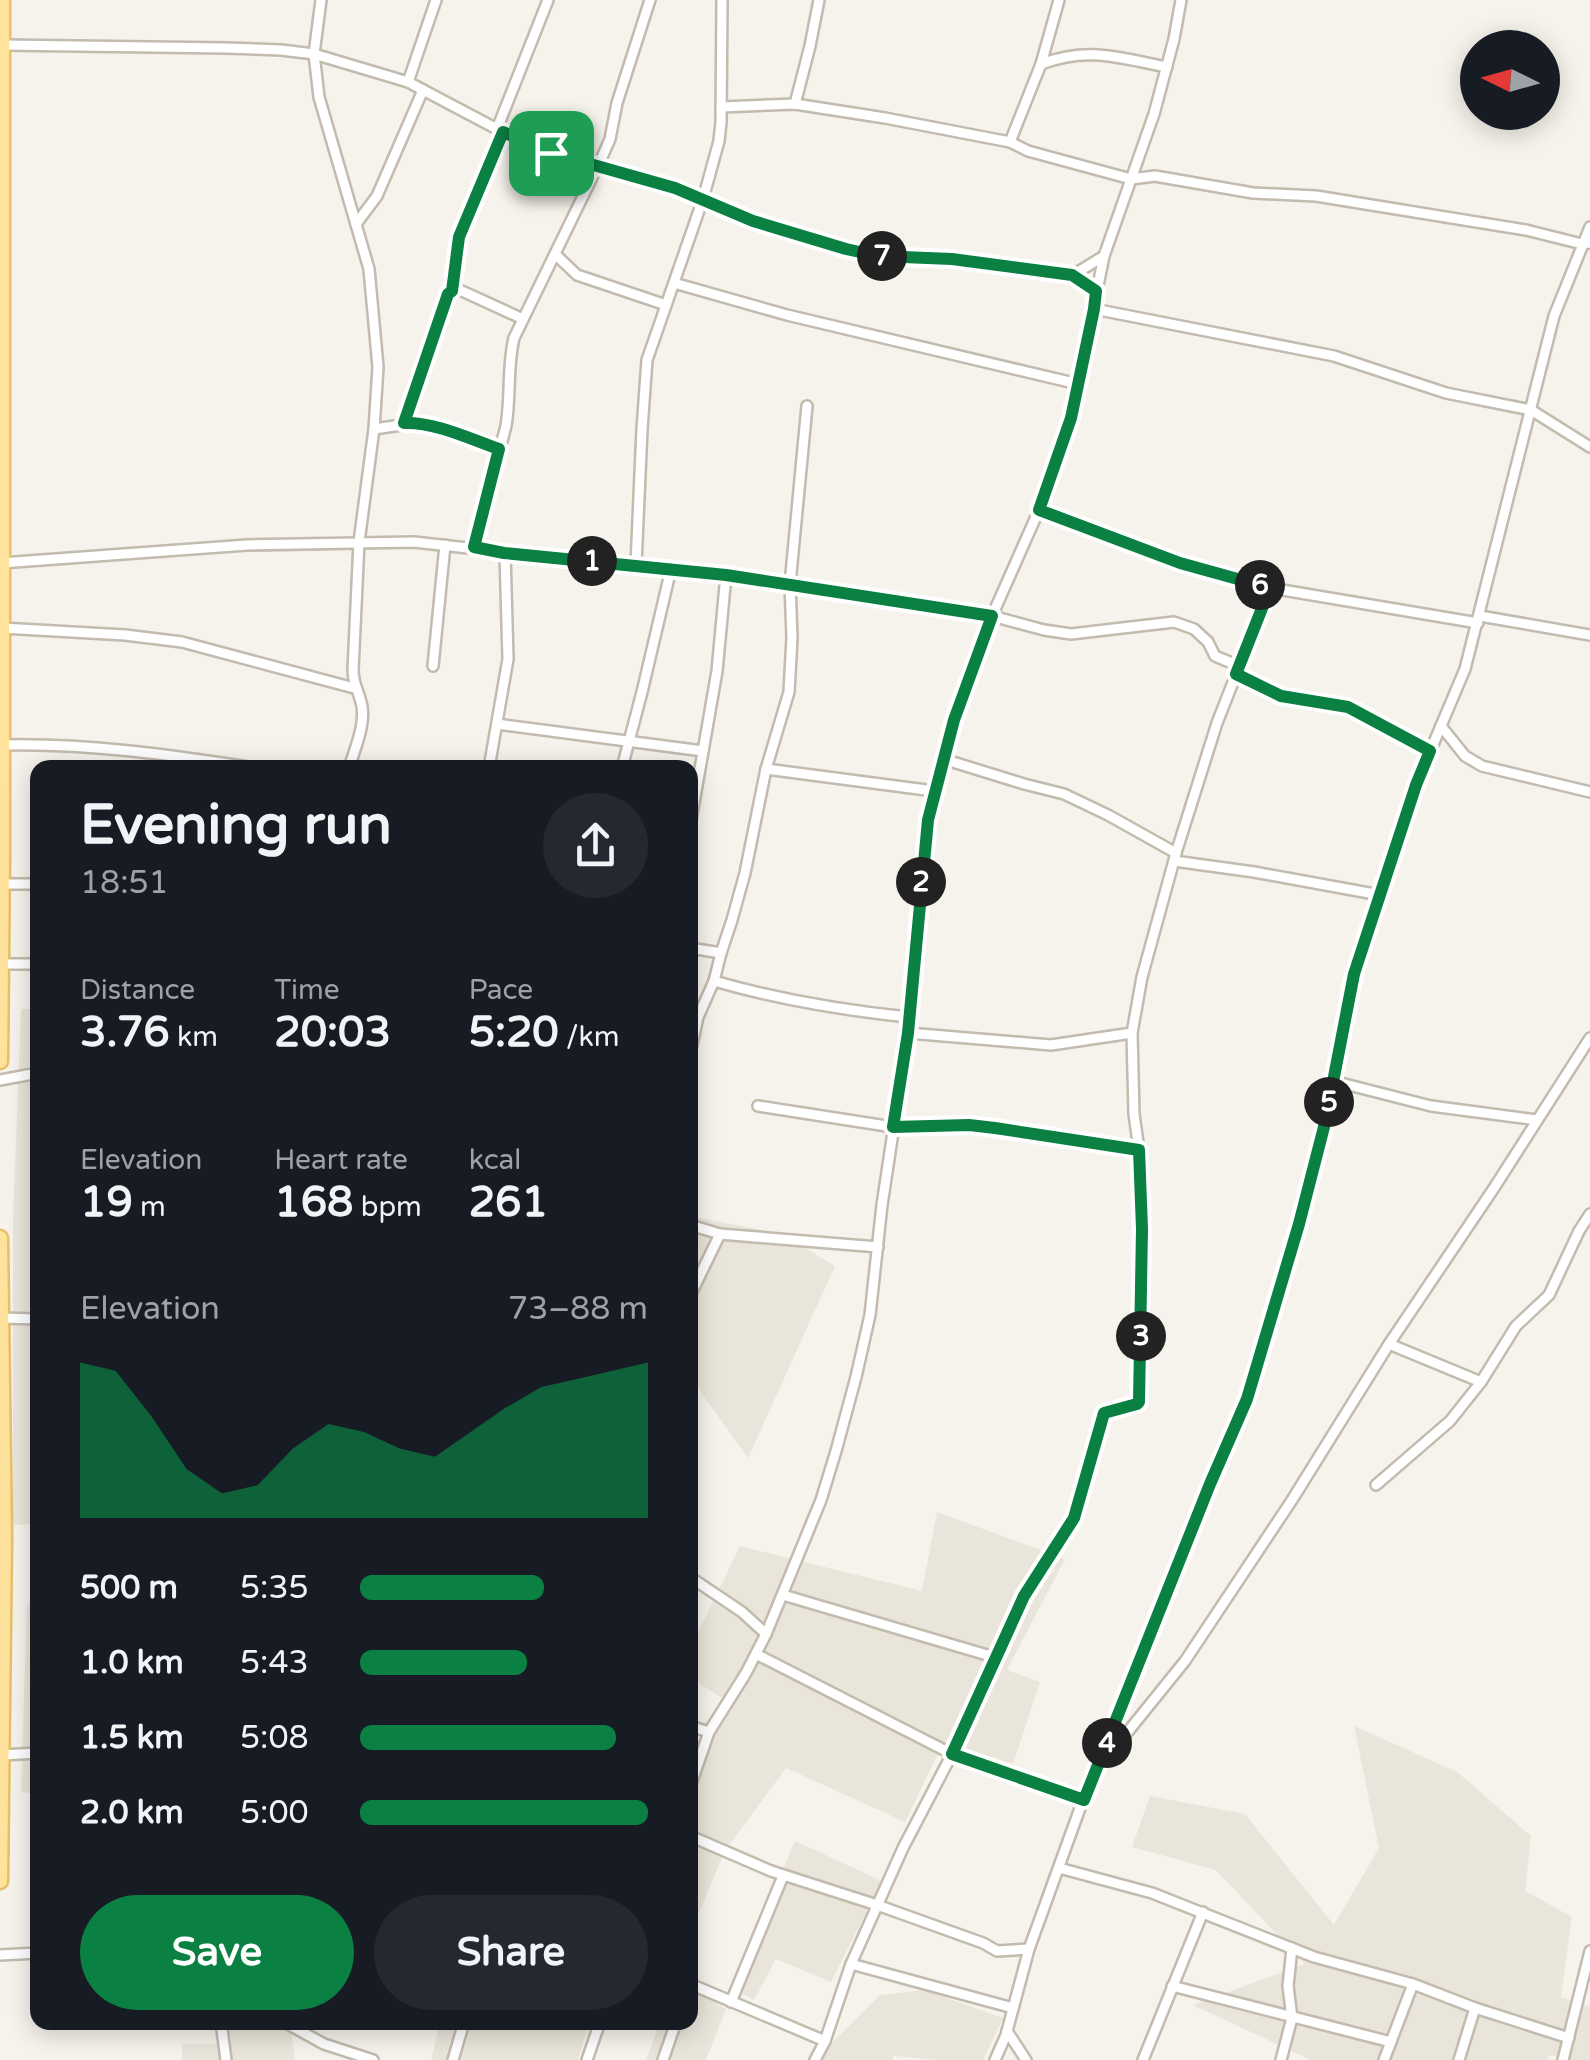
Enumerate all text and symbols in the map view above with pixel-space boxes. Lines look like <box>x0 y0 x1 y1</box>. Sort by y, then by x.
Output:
north arrow <box>1460 30 1560 130</box>
map controls <box>1460 30 1560 130</box>
pin <box>509 111 594 196</box>
icon: arrive <box>524 126 579 181</box>
pin: 7 <box>857 231 907 281</box>
text: 7 <box>873 239 891 273</box>
pin: 1 <box>567 536 617 586</box>
text: 1 <box>583 544 601 578</box>
pin: 6 <box>1235 560 1285 610</box>
text: 6 <box>1251 568 1269 602</box>
text: Evening run <box>80 793 392 859</box>
button: share <box>543 793 648 898</box>
pin: 2 <box>896 857 946 907</box>
text: 18:51 <box>80 864 169 902</box>
text: 2 <box>912 865 930 899</box>
text: Distance <box>80 973 195 1007</box>
text: Time <box>274 973 340 1007</box>
text: Pace <box>469 973 533 1007</box>
text: 3.76 <box>80 1007 170 1058</box>
text: 20:03 <box>274 1007 391 1058</box>
text: 5:20 <box>469 1007 559 1058</box>
text: km <box>170 1020 218 1054</box>
text: /km <box>559 1020 619 1054</box>
pin: 5 <box>1304 1077 1354 1127</box>
text: 5 <box>1320 1085 1338 1119</box>
text: Elevation <box>80 1143 202 1177</box>
text: Heart rate <box>274 1143 408 1177</box>
text: kcal <box>469 1143 521 1177</box>
text: 19 <box>80 1177 133 1228</box>
text: 168 <box>274 1177 353 1228</box>
text: 261 <box>469 1177 548 1228</box>
text: m <box>133 1190 166 1224</box>
text: bpm <box>353 1190 422 1224</box>
text: Elevation <box>80 1290 220 1328</box>
text: 73–88 m <box>508 1290 648 1328</box>
pin: 3 <box>1116 1311 1166 1361</box>
text: 3 <box>1132 1319 1150 1353</box>
text: 500 m <box>80 1569 178 1607</box>
text: 5:35 <box>240 1569 309 1607</box>
text: 1.0 km <box>80 1644 184 1682</box>
text: 5:43 <box>240 1644 309 1682</box>
pin: 4 <box>1082 1718 1132 1768</box>
text: 1.5 km <box>80 1719 184 1757</box>
text: 5:08 <box>240 1719 309 1757</box>
text: 4 <box>1098 1726 1116 1760</box>
text: 2.0 km <box>80 1794 184 1832</box>
text: 5:00 <box>240 1794 309 1832</box>
button: Save <box>80 1895 354 2010</box>
button: Share <box>374 1895 648 2010</box>

